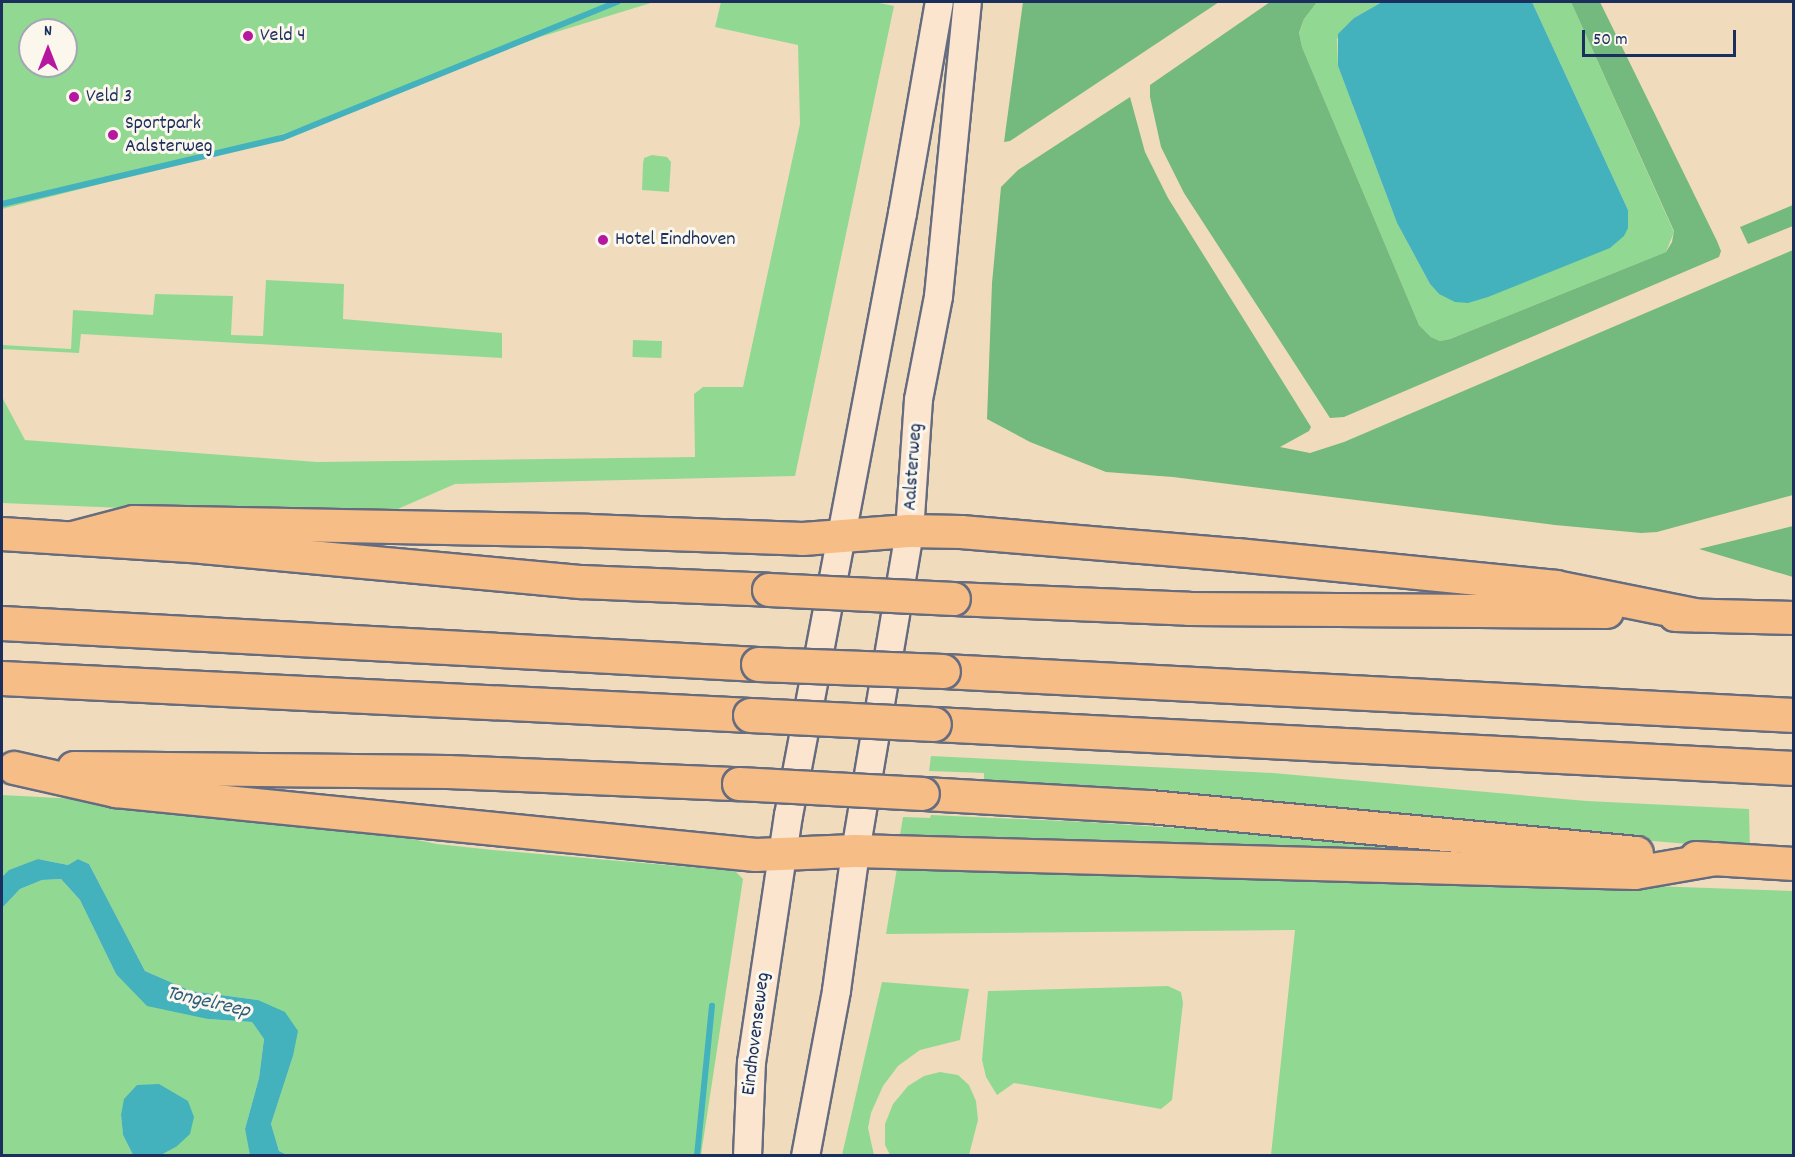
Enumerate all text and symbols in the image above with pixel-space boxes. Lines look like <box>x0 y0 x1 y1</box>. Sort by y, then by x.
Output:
north arrow <box>18 18 78 78</box>
scale bar <box>1585 18 1740 56</box>
text: N <box>44 20 52 43</box>
place label: Veld 4 <box>260 24 305 48</box>
text: 50 m <box>1593 28 1628 53</box>
marker: Veld 4 <box>241 29 255 43</box>
place label: Veld 3 <box>86 85 132 109</box>
marker: Veld 3 <box>67 90 81 104</box>
place label: Sportpark Aalsterweg <box>125 112 213 159</box>
marker: Sportpark Aalsterweg <box>106 128 120 142</box>
place label: Hotel Eindhoven <box>615 228 735 252</box>
marker: Hotel Eindhoven <box>596 233 610 247</box>
street label: Aalsterweg <box>899 423 929 511</box>
street label: Eindhovenseweg <box>738 971 776 1097</box>
water label: Tongelreep <box>164 981 252 1025</box>

